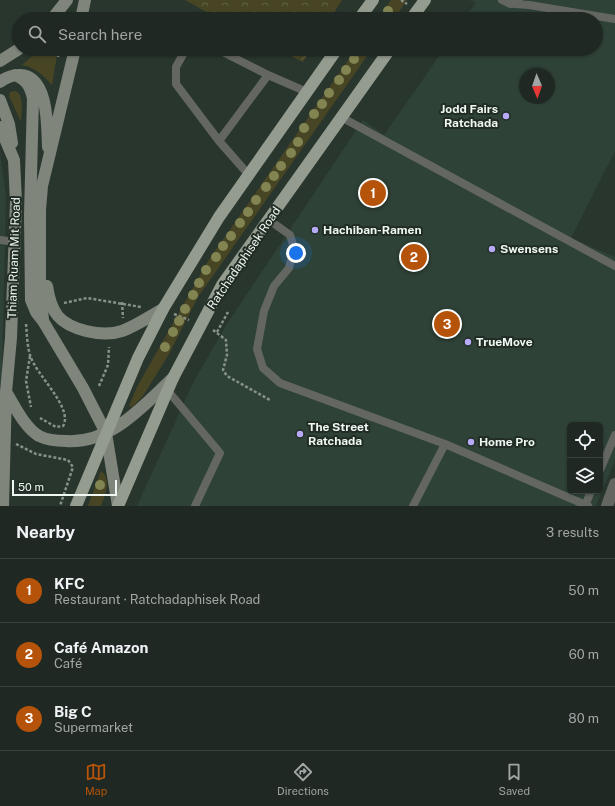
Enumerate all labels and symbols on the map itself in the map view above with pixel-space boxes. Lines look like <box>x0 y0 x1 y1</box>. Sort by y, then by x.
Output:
north arrow <box>519 68 555 104</box>
place label: Jodd Fairs Ratchada <box>440 102 498 130</box>
marker: Jodd Fairs Ratchada <box>501 111 511 121</box>
pin: 1 <box>360 178 386 208</box>
street label: Thiam Ruam Mit Road <box>5 197 23 319</box>
street label: Ratchadaphisek Road <box>204 204 284 312</box>
place label: Hachiban-Ramen <box>323 223 422 237</box>
marker: Hachiban-Ramen <box>310 225 320 235</box>
pin: 2 <box>401 242 427 272</box>
place label: Swensens <box>500 242 558 256</box>
your location <box>286 243 306 263</box>
marker: Swensens <box>487 244 497 254</box>
pin: 3 <box>434 309 460 339</box>
place label: TrueMove <box>476 335 533 349</box>
marker: TrueMove <box>463 337 473 347</box>
place label: The Street Ratchada <box>308 420 369 448</box>
marker: The Street Ratchada <box>295 429 305 439</box>
place label: Home Pro <box>479 435 535 449</box>
marker: Home Pro <box>466 437 476 447</box>
scale bar <box>12 478 117 497</box>

